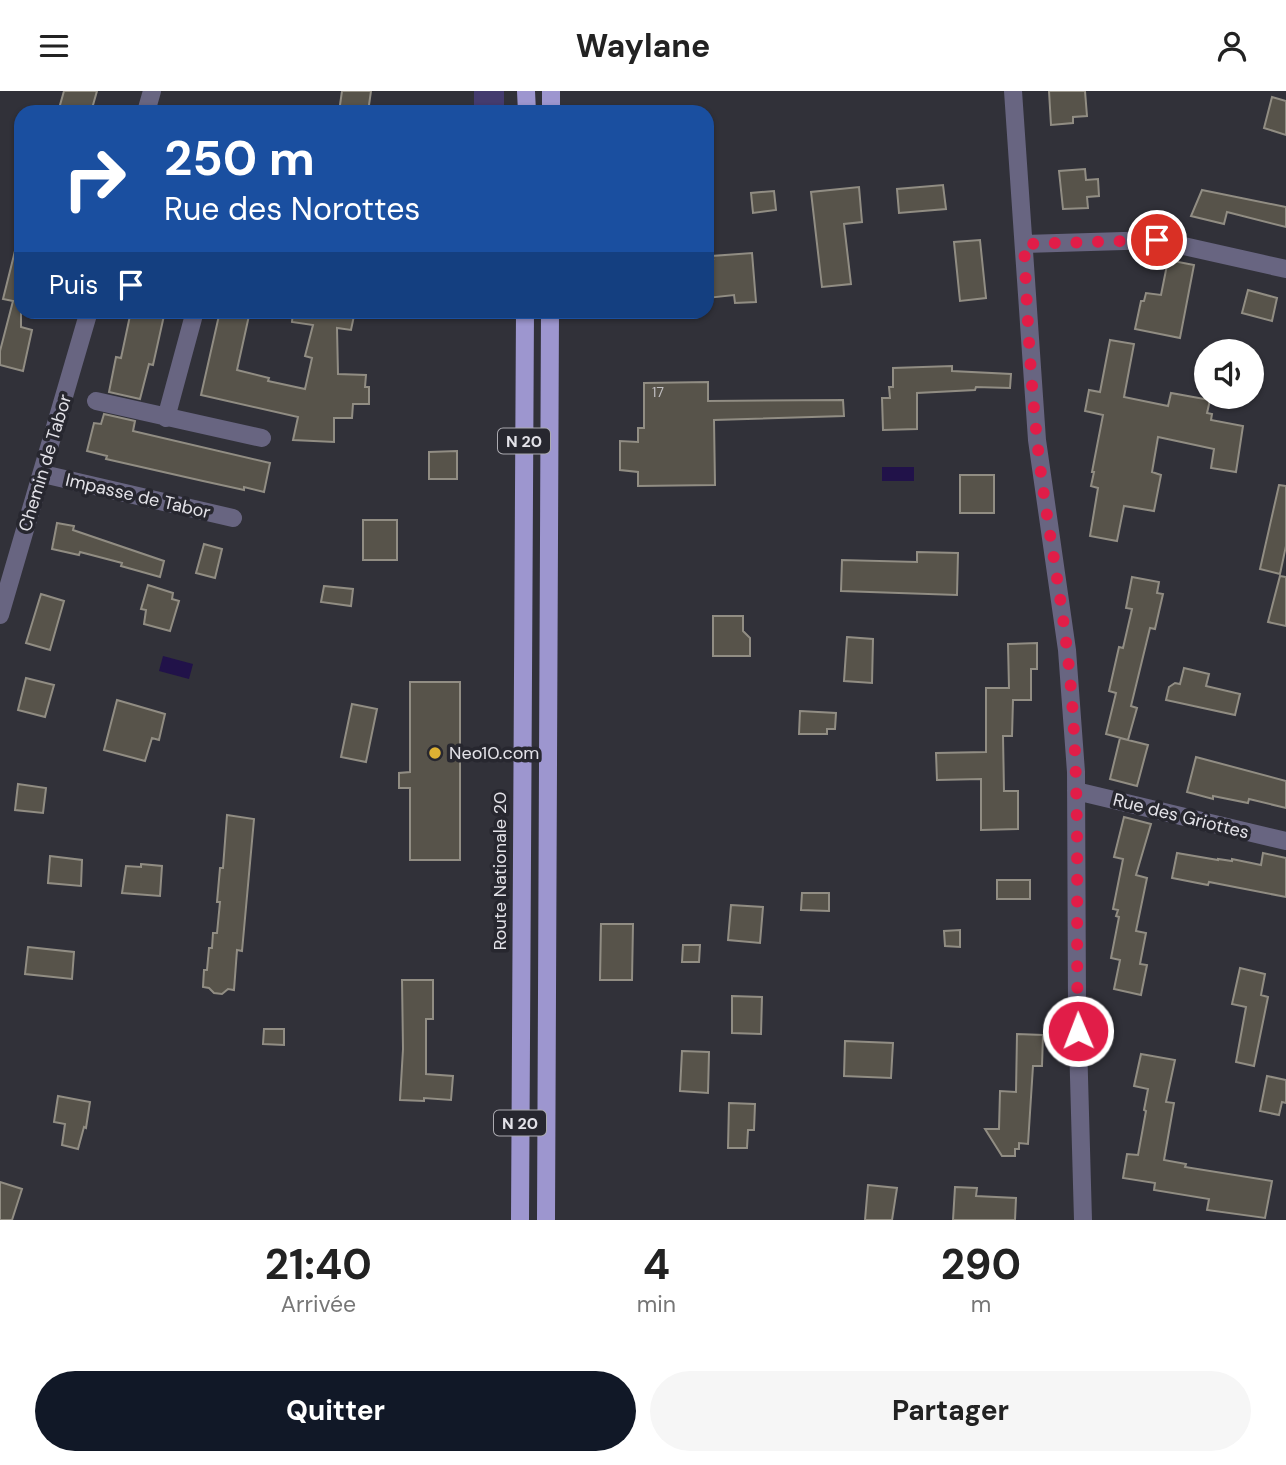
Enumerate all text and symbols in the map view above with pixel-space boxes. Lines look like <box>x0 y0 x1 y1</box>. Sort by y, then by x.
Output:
text: Waylane <box>576 25 710 67</box>
icon: menu <box>35 27 73 65</box>
icon: person <box>1213 27 1251 65</box>
text: 250 m <box>164 126 315 190</box>
icon: right <box>49 133 140 224</box>
text: Rue des Norottes <box>164 188 420 230</box>
pin <box>1127 210 1187 270</box>
icon: arrive <box>1138 221 1176 259</box>
icon: arrive <box>112 266 150 304</box>
text: Puis <box>49 268 98 302</box>
map controls <box>1194 339 1264 409</box>
button: sound <box>1194 339 1264 409</box>
house number: 17 <box>652 383 664 401</box>
street label: Chemin de Tabor <box>13 391 77 535</box>
road number: N 20 <box>498 429 550 453</box>
street label: Impasse de Tabor <box>63 468 213 524</box>
place label: Neo10.com <box>449 741 539 765</box>
marker: Neo10.com <box>427 745 443 761</box>
street label: Rue des Griottes <box>1110 787 1252 845</box>
street label: Route Nationale 20 <box>488 792 512 950</box>
position arrow <box>1041 994 1115 1068</box>
road number: N 20 <box>494 1111 546 1135</box>
text: 21:40 <box>265 1237 372 1292</box>
text: 4 <box>643 1237 670 1292</box>
text: 290 <box>941 1237 1021 1292</box>
text: Arrivée <box>281 1289 356 1319</box>
text: min <box>637 1289 676 1319</box>
text: m <box>971 1289 991 1319</box>
button: Quitter <box>35 1371 636 1451</box>
button: Partager <box>650 1371 1251 1451</box>

